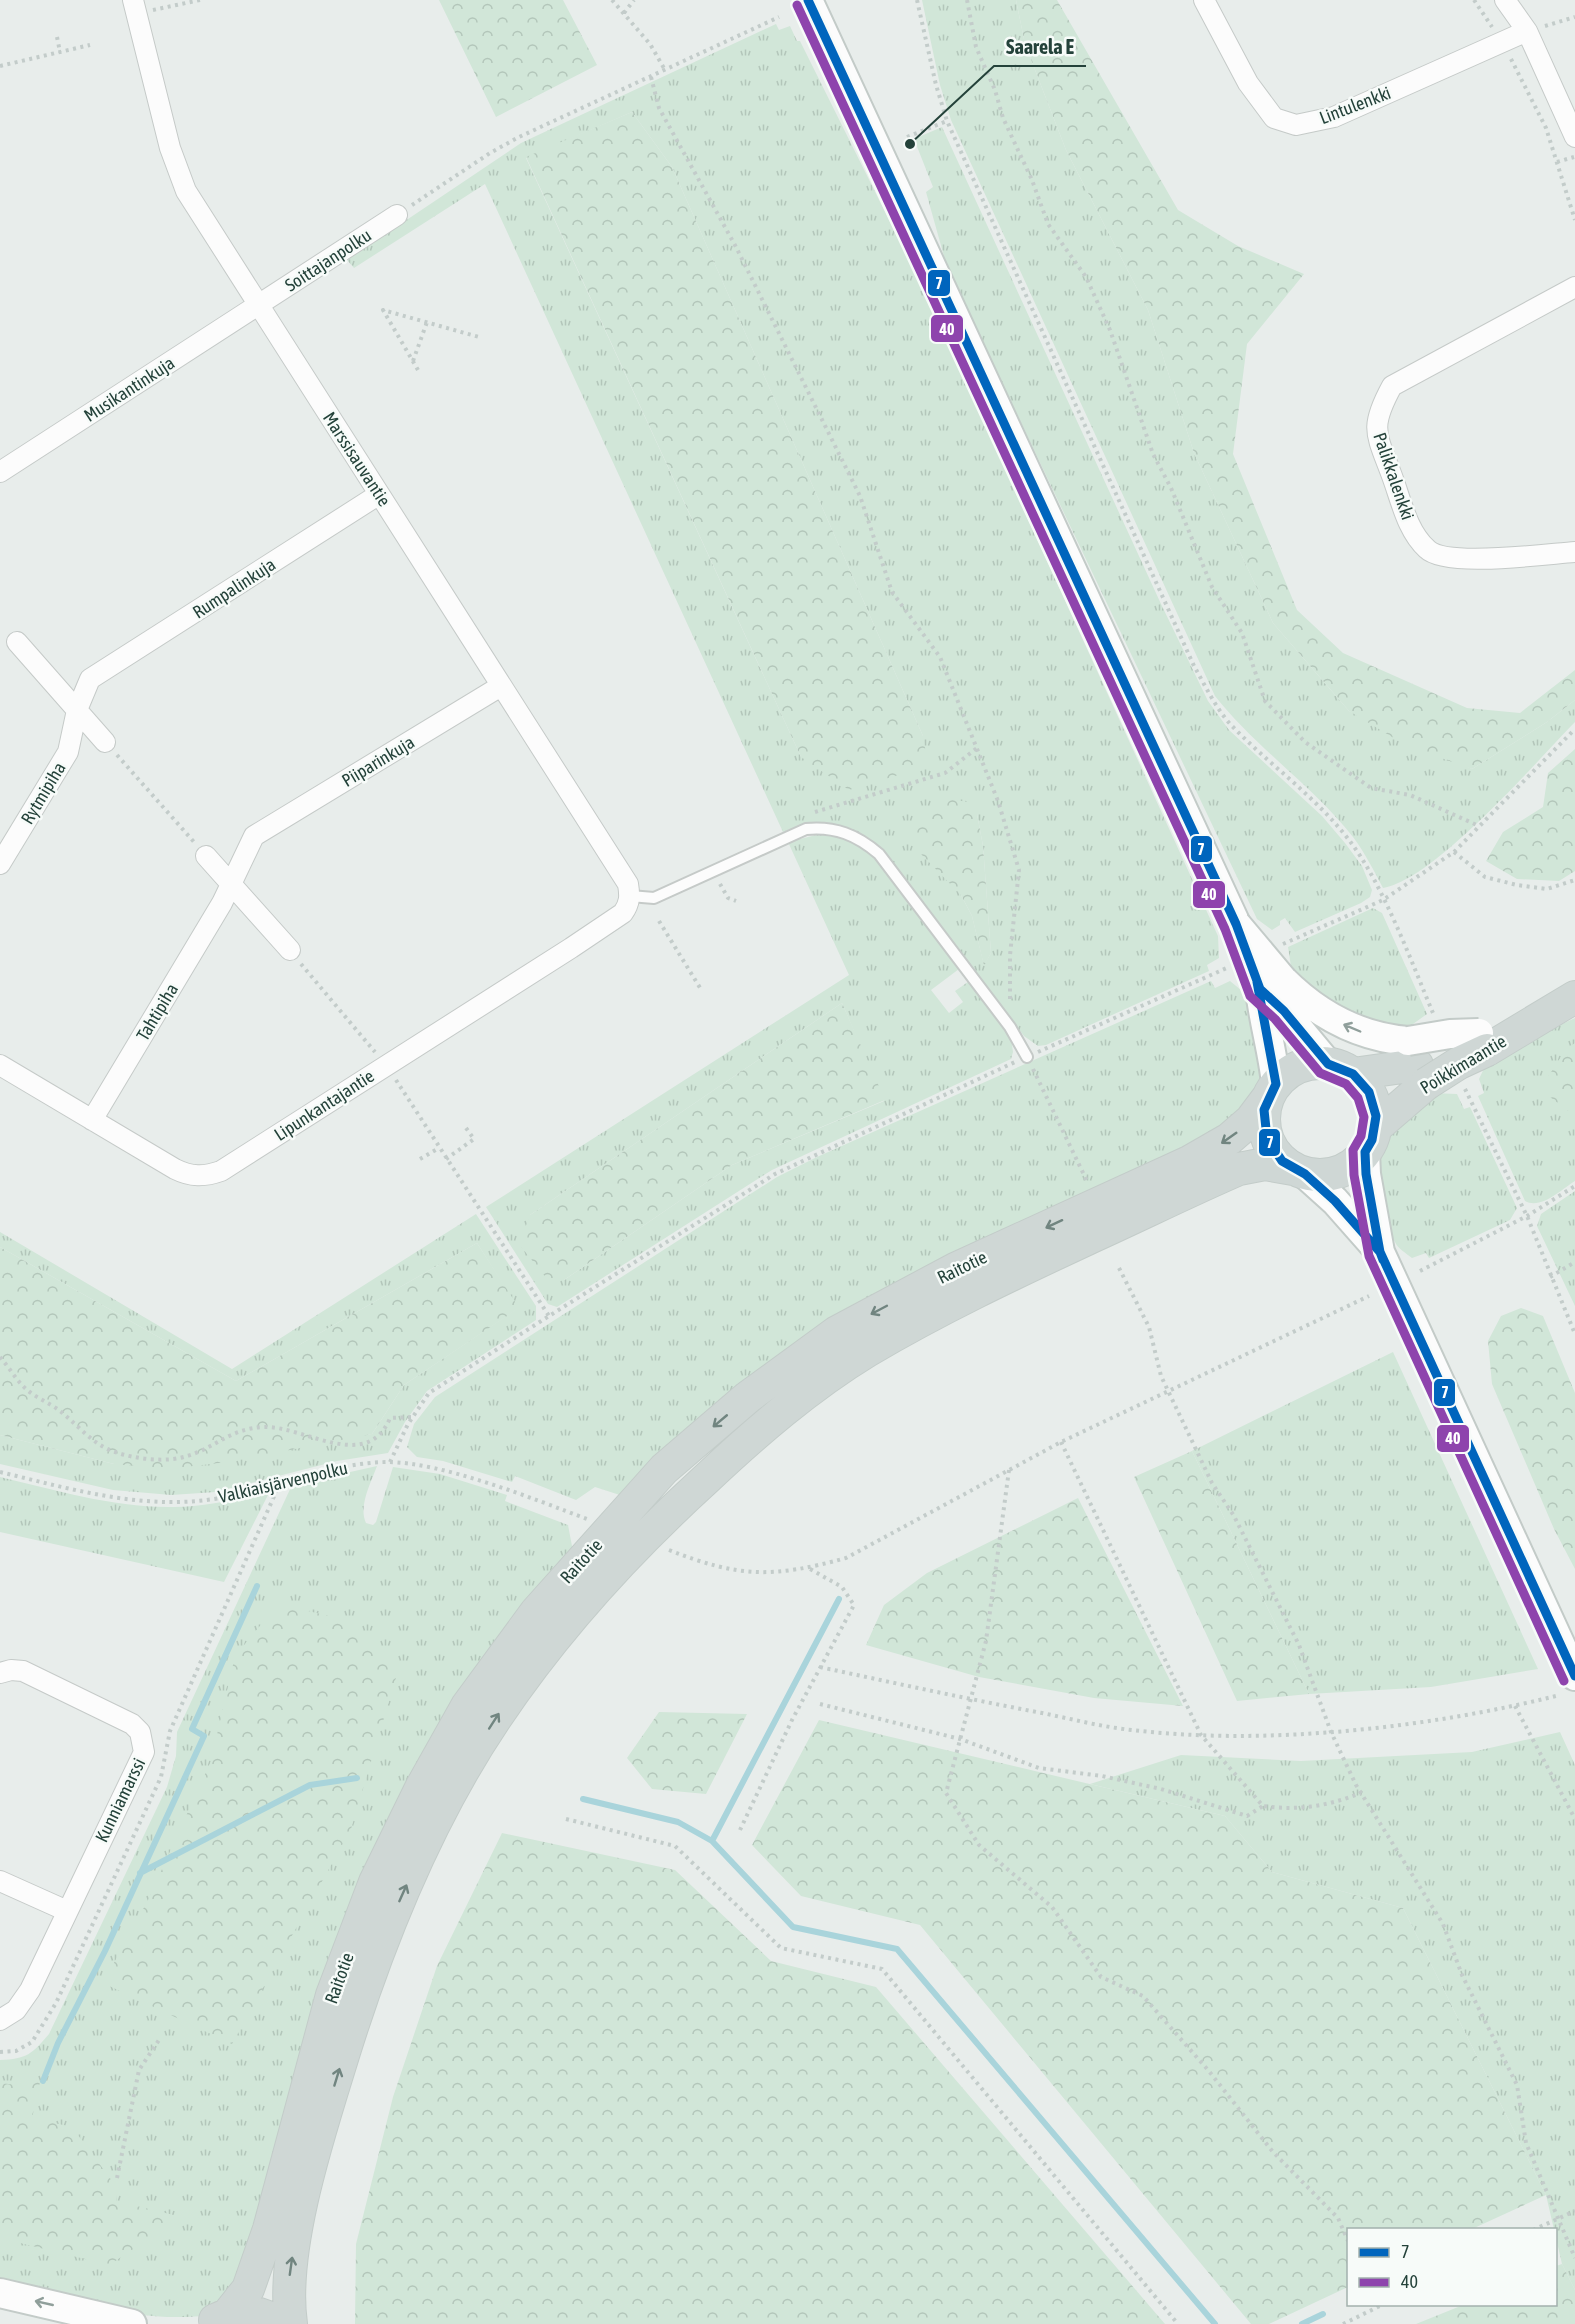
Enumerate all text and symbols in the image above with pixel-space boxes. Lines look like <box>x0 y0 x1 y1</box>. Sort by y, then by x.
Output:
callout: Saarela E <box>994 28 1086 66</box>
text: Saarela E <box>1006 35 1074 58</box>
street label: Lintulenkki <box>1316 82 1394 128</box>
street label: Soittajanpolku <box>281 224 375 296</box>
line badge: 7 <box>927 269 951 297</box>
text: 7 <box>935 274 943 292</box>
line badge: 40 <box>930 314 964 343</box>
text: 40 <box>938 320 955 338</box>
street label: Musikantinkuja <box>80 352 178 426</box>
street label: Marssisauvantie <box>319 408 395 510</box>
street label: Palikkalenkki <box>1369 430 1419 522</box>
street label: Rumpalinkuja <box>189 554 279 622</box>
street label: Piiparinkuja <box>338 731 418 791</box>
street label: Rytmipiha <box>16 758 70 828</box>
line badge: 7 <box>1190 835 1213 863</box>
text: 7 <box>1197 840 1205 858</box>
line badge: 40 <box>1192 880 1226 909</box>
text: 40 <box>1200 885 1217 903</box>
street label: Tahtipiha <box>132 980 182 1044</box>
one-way arrow <box>1343 1022 1361 1033</box>
street label: Poikkimaantie <box>1416 1030 1510 1098</box>
street label: Lipunkantajantie <box>270 1065 378 1145</box>
line badge: 7 <box>1258 1128 1281 1157</box>
one-way arrow <box>1221 1132 1238 1144</box>
text: 7 <box>1266 1133 1274 1151</box>
one-way arrow <box>1045 1219 1063 1230</box>
street label: Raitotie <box>934 1246 990 1288</box>
one-way arrow <box>871 1304 888 1316</box>
line badge: 7 <box>1433 1378 1456 1407</box>
text: 7 <box>1441 1383 1449 1401</box>
one-way arrow <box>713 1414 728 1428</box>
line badge: 40 <box>1436 1424 1470 1453</box>
text: 40 <box>1444 1429 1461 1447</box>
street label: Valkiaisjärvenpolku <box>216 1457 350 1507</box>
street label: Raitotie <box>556 1534 606 1588</box>
one-way arrow <box>488 1714 500 1730</box>
street label: Kunniamarssi <box>91 1755 149 1845</box>
one-way arrow <box>398 1885 409 1903</box>
street label: Raitotie <box>320 1950 358 2006</box>
one-way arrow <box>332 2068 343 2087</box>
legend <box>1347 2228 1557 2306</box>
text: 7 <box>1401 2241 1409 2262</box>
one-way arrow <box>286 2257 297 2276</box>
text: 40 <box>1401 2271 1418 2292</box>
one-way arrow <box>35 2297 54 2309</box>

